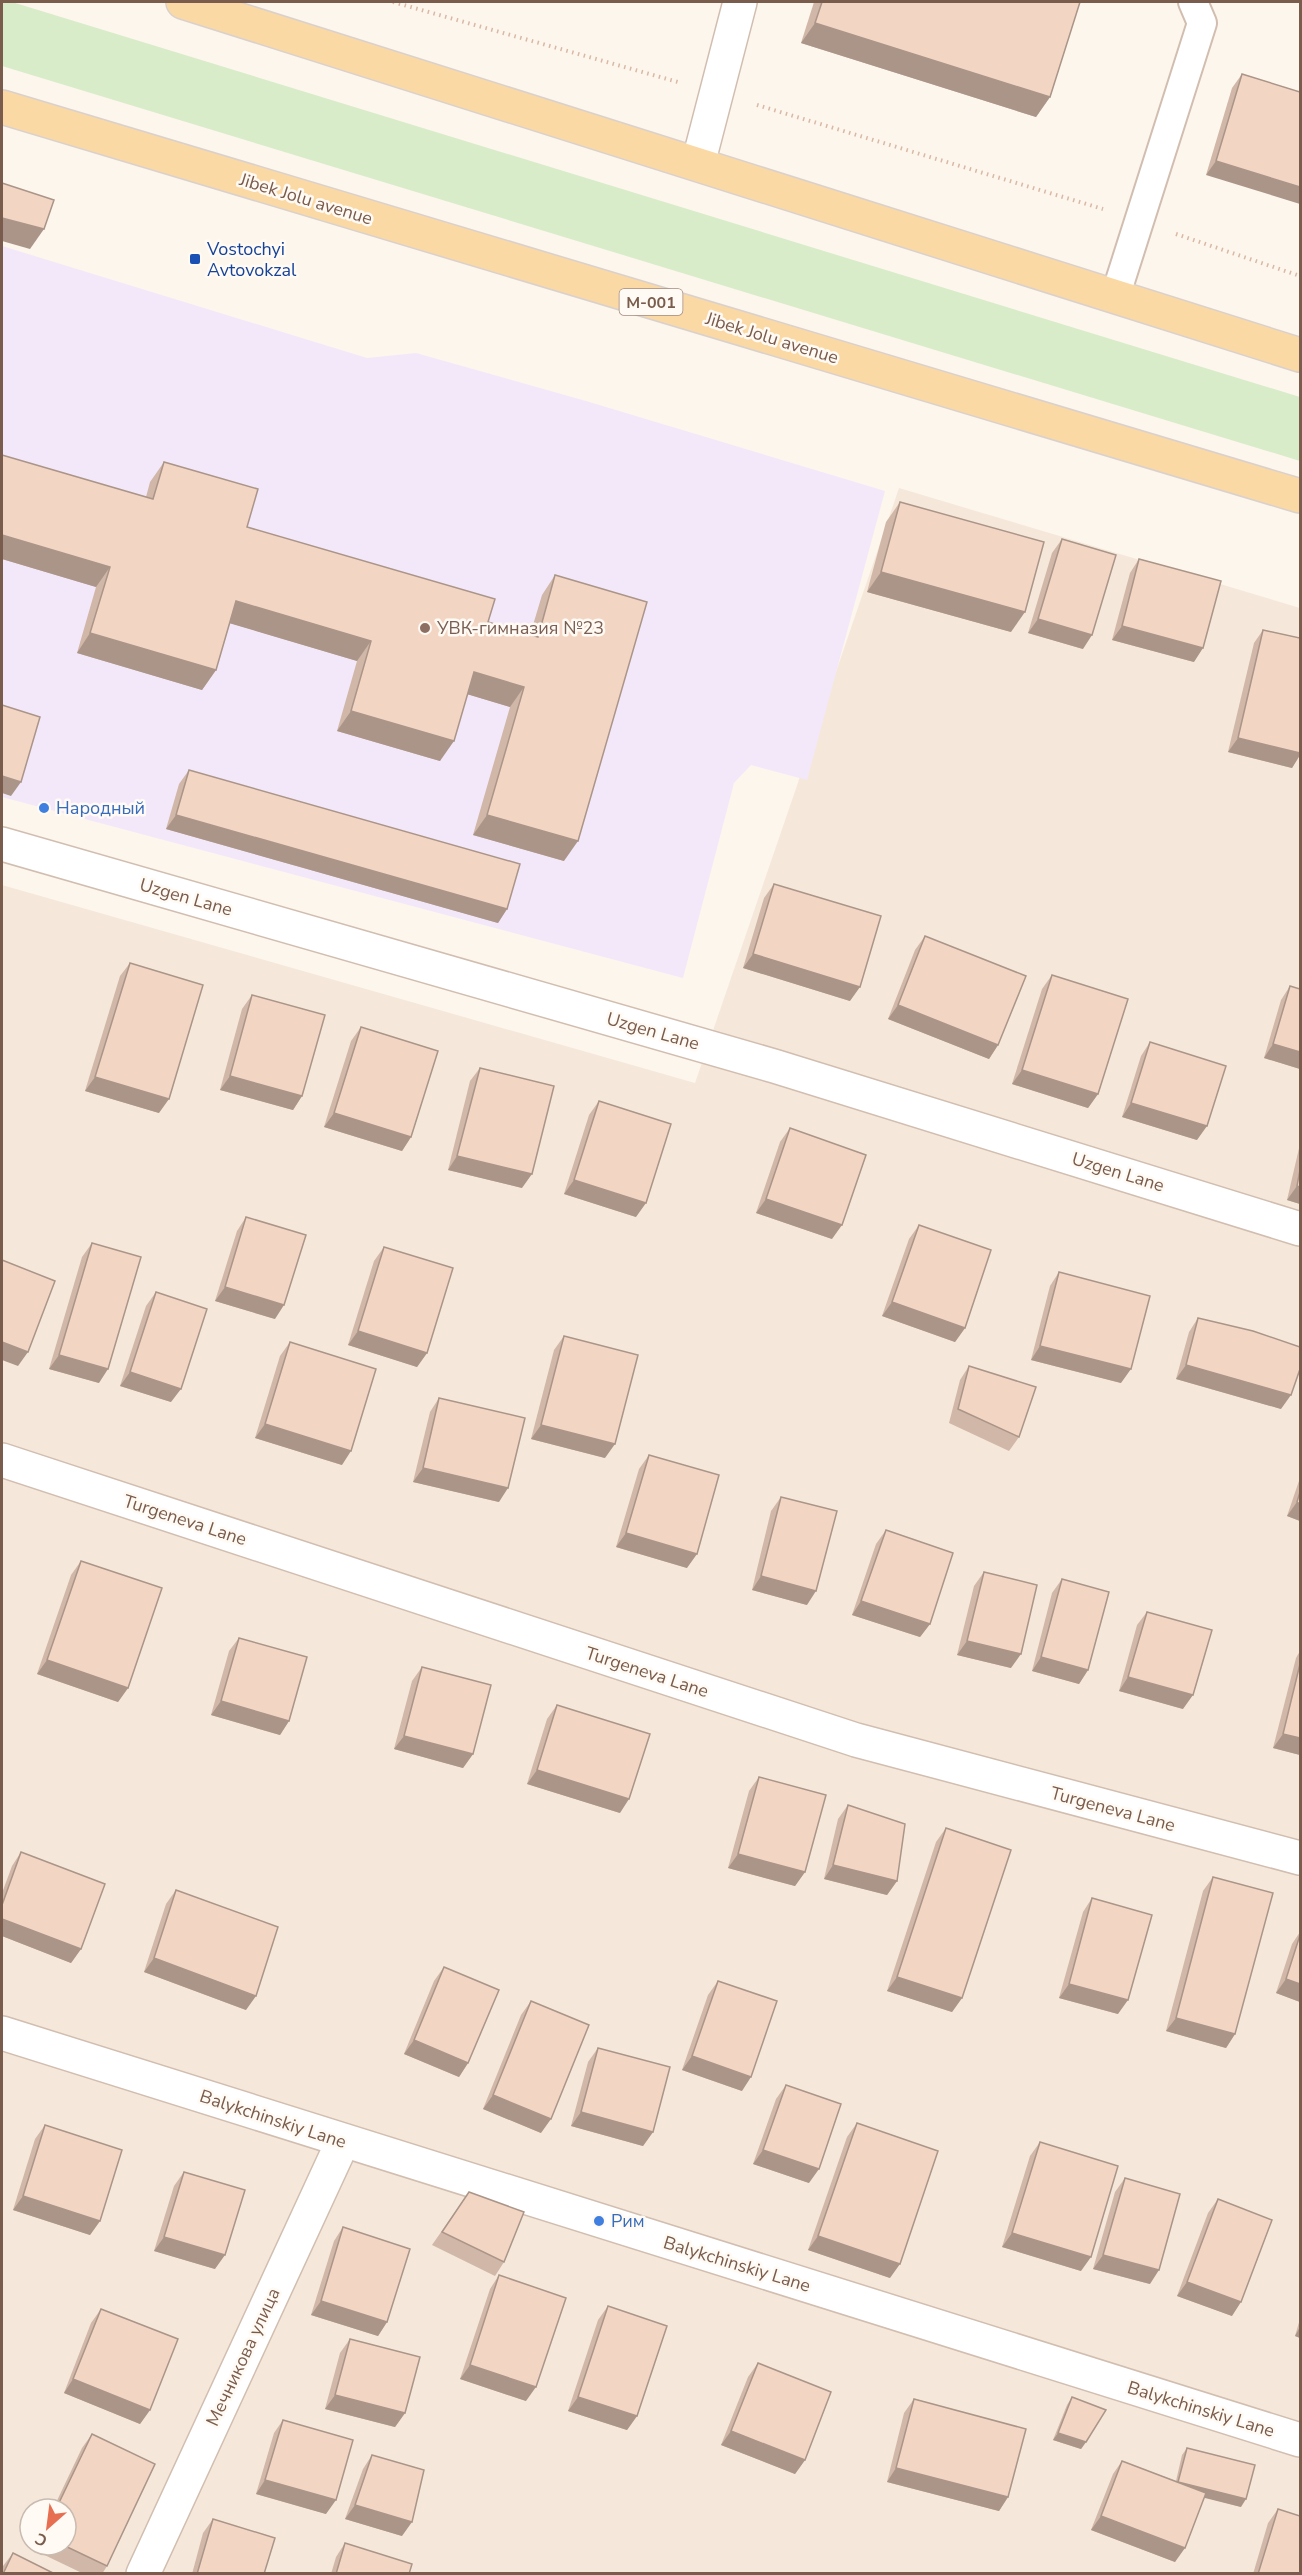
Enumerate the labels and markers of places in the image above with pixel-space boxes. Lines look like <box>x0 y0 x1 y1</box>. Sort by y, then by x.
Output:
place label: Vostochyi Avtovokzal <box>206 237 297 282</box>
marker: Vostochyi Avtovokzal <box>188 252 202 266</box>
place label: УВК-гимназия №23 <box>436 616 604 640</box>
marker: УВК-гимназия №23 <box>418 621 432 635</box>
place label: Народный <box>56 796 145 820</box>
marker: Народный <box>37 801 51 815</box>
place label: Рим <box>611 2209 645 2233</box>
marker: Рим <box>592 2214 606 2228</box>

